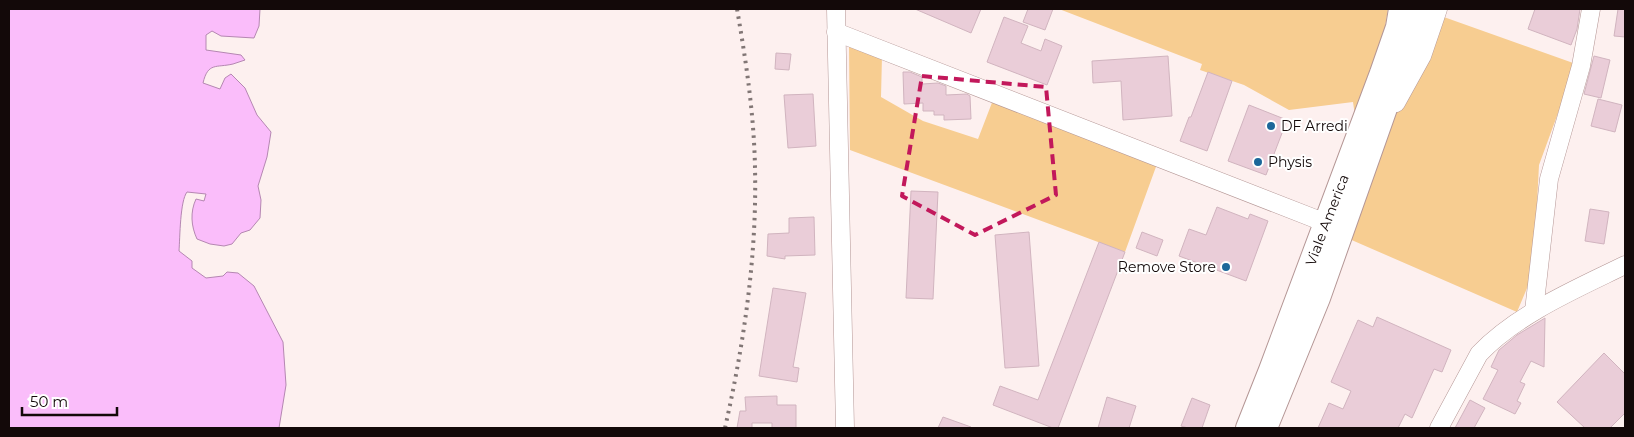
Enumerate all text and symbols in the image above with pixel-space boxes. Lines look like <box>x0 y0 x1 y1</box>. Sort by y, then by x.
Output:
place label: DF Arredi <box>1281 117 1348 135</box>
marker: DF Arredi <box>1265 120 1277 132</box>
place label: Physis <box>1268 153 1312 171</box>
marker: Physis <box>1252 156 1264 168</box>
street label: Viale America <box>1301 172 1353 268</box>
place label: Remove Store <box>1118 258 1216 276</box>
marker: Remove Store <box>1220 261 1232 273</box>
scale bar <box>22 384 118 416</box>
text: 50 m <box>30 392 68 411</box>

